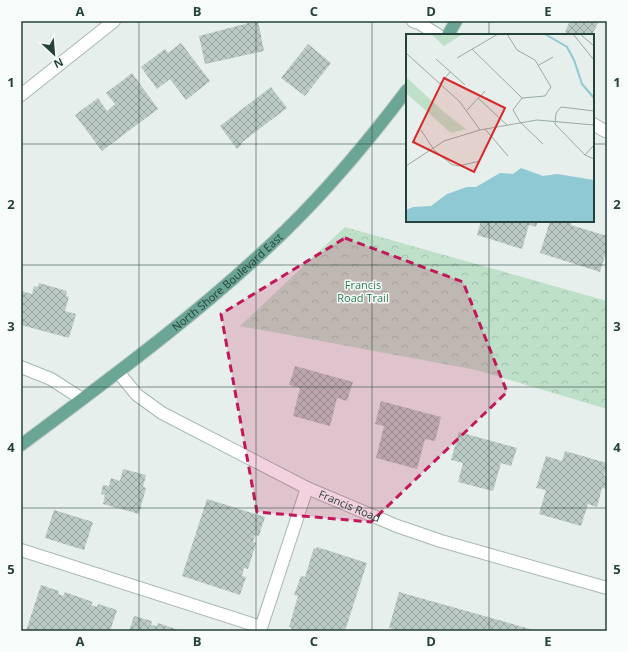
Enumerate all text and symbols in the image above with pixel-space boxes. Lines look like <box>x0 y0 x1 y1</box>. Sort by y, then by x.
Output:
text: A <box>76 2 85 20</box>
text: B <box>193 2 202 20</box>
text: C <box>310 2 318 20</box>
text: D <box>426 2 436 20</box>
text: E <box>544 2 552 20</box>
north arrow <box>34 34 74 74</box>
inset map <box>406 34 594 222</box>
text: N <box>51 55 66 72</box>
text: 1 <box>7 73 15 91</box>
text: 1 <box>613 73 621 91</box>
text: 2 <box>7 195 15 213</box>
text: 2 <box>613 195 621 213</box>
street label: North Shore Boulevard East <box>168 229 286 334</box>
park label: Francis Road Trail <box>337 277 389 305</box>
text: 3 <box>7 317 15 335</box>
text: 3 <box>613 317 621 335</box>
text: 4 <box>7 438 15 456</box>
text: 4 <box>613 438 621 456</box>
street label: Francis Road <box>317 486 383 525</box>
text: 5 <box>7 560 15 578</box>
text: 5 <box>613 560 621 578</box>
text: A <box>76 632 85 650</box>
text: B <box>193 632 202 650</box>
text: C <box>310 632 318 650</box>
text: D <box>426 632 436 650</box>
text: E <box>544 632 552 650</box>

